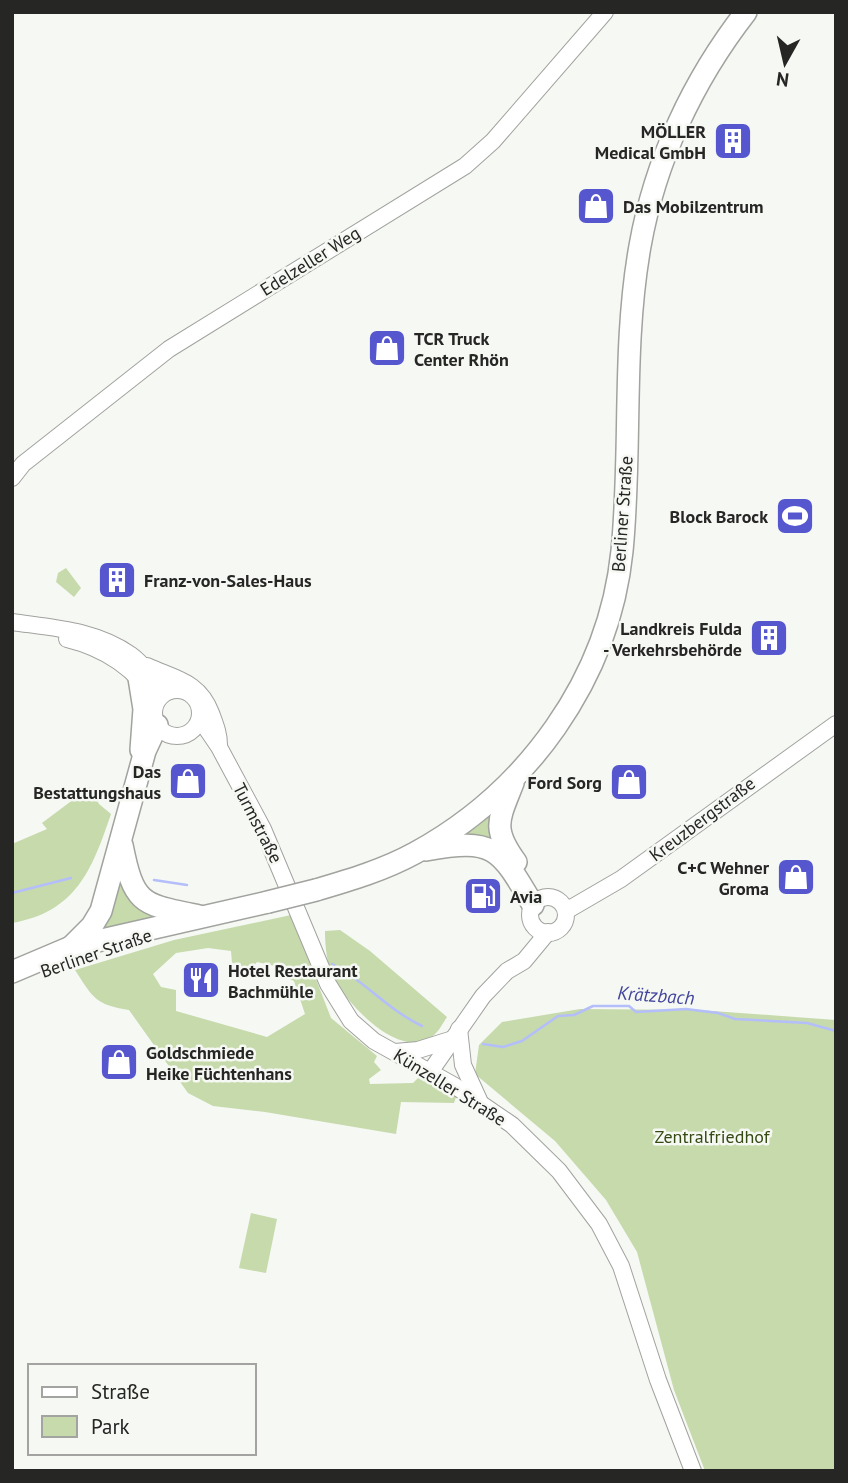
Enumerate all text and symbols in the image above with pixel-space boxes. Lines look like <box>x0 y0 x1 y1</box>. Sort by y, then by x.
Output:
north arrow <box>750 28 820 98</box>
text: N <box>775 67 790 93</box>
place label: MÖLLER Medical GmbH <box>595 120 706 164</box>
building icon: MÖLLER Medical GmbH <box>712 120 754 162</box>
shop icon: Das Mobilzentrum <box>575 185 617 227</box>
place label: Das Mobilzentrum <box>623 195 763 218</box>
street label: Edelzeller Weg <box>256 221 364 301</box>
shop icon: TCR Truck Center Rhön <box>366 327 408 369</box>
place label: TCR Truck Center Rhön <box>414 327 509 371</box>
street label: Berliner Straße <box>606 455 638 573</box>
sports icon: Block Barock <box>774 495 816 537</box>
place label: Block Barock <box>670 505 768 528</box>
building icon: Franz-von-Sales-Haus <box>96 559 138 601</box>
place label: Franz-von-Sales-Haus <box>144 569 312 592</box>
place label: Landkreis Fulda - Verkehrsbehörde <box>603 617 742 661</box>
building icon: Landkreis Fulda - Verkehrsbehörde <box>748 617 790 659</box>
place label: Das Bestattungshaus <box>33 760 161 804</box>
shop icon: Das Bestattungshaus <box>167 760 209 802</box>
shop icon: Ford Sorg <box>608 761 650 803</box>
place label: Ford Sorg <box>527 771 602 794</box>
street label: Kreuzbergstraße <box>644 772 760 866</box>
street label: Turmstraße <box>228 779 288 867</box>
place label: C+C Wehner Groma <box>677 856 770 900</box>
shop icon: C+C Wehner Groma <box>775 856 817 898</box>
fuel station icon: Avia <box>462 875 504 917</box>
place label: Avia <box>510 885 542 908</box>
street label: Berliner Straße <box>37 923 155 983</box>
restaurant icon: Hotel Restaurant Bachmühle <box>180 959 222 1001</box>
place label: Hotel Restaurant Bachmühle <box>228 959 358 1003</box>
water label: Krätzbach <box>617 980 695 1010</box>
shop icon: Goldschmiede Heike Füchtenhans <box>98 1041 140 1083</box>
place label: Goldschmiede Heike Füchtenhans <box>146 1041 292 1085</box>
street label: Künzeller Straße <box>389 1043 511 1131</box>
park label: Zentralfriedhof <box>655 1125 771 1148</box>
legend <box>28 1364 256 1455</box>
text: Straße <box>91 1378 150 1405</box>
text: Park <box>91 1413 130 1440</box>

